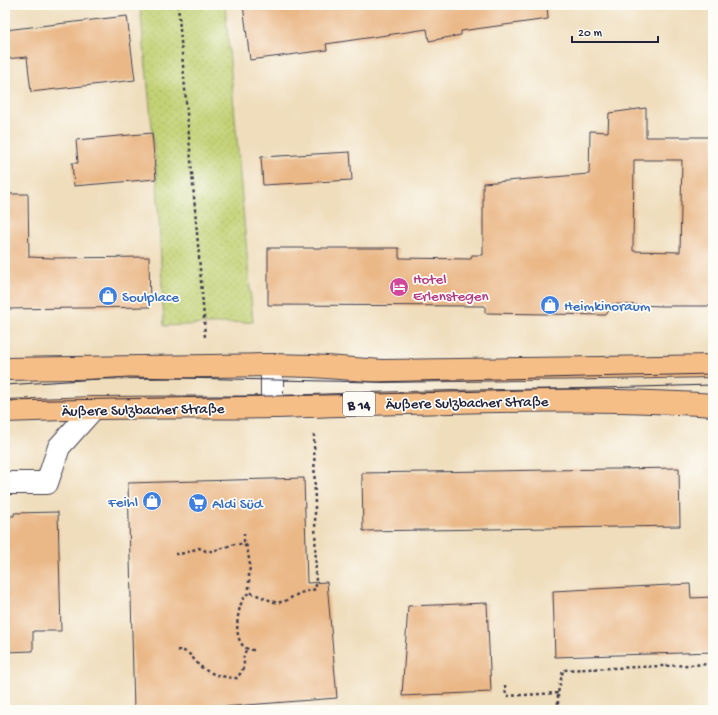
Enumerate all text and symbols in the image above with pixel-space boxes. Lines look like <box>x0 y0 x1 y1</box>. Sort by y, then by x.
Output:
scale bar <box>572 18 658 44</box>
text: 20 m <box>578 27 603 41</box>
place label: Hotel Erlenstegen <box>413 271 489 306</box>
hotel icon: Hotel Erlenstegen <box>388 276 410 298</box>
shop icon: Soulplace <box>97 285 119 307</box>
place label: Soulplace <box>122 289 179 307</box>
shop icon: Heimkinoraum <box>539 294 561 316</box>
place label: Heimkinoraum <box>564 298 651 316</box>
road number: B 14 <box>343 392 375 416</box>
street label: Äußere Sulzbacher Straße <box>385 394 549 414</box>
street label: Äußere Sulzbacher Straße <box>61 401 225 421</box>
shop icon: Feihl <box>141 490 163 512</box>
supermarket icon: Aldi Süd <box>187 492 209 514</box>
place label: Feihl <box>107 494 138 512</box>
place label: Aldi Süd <box>212 496 264 514</box>

